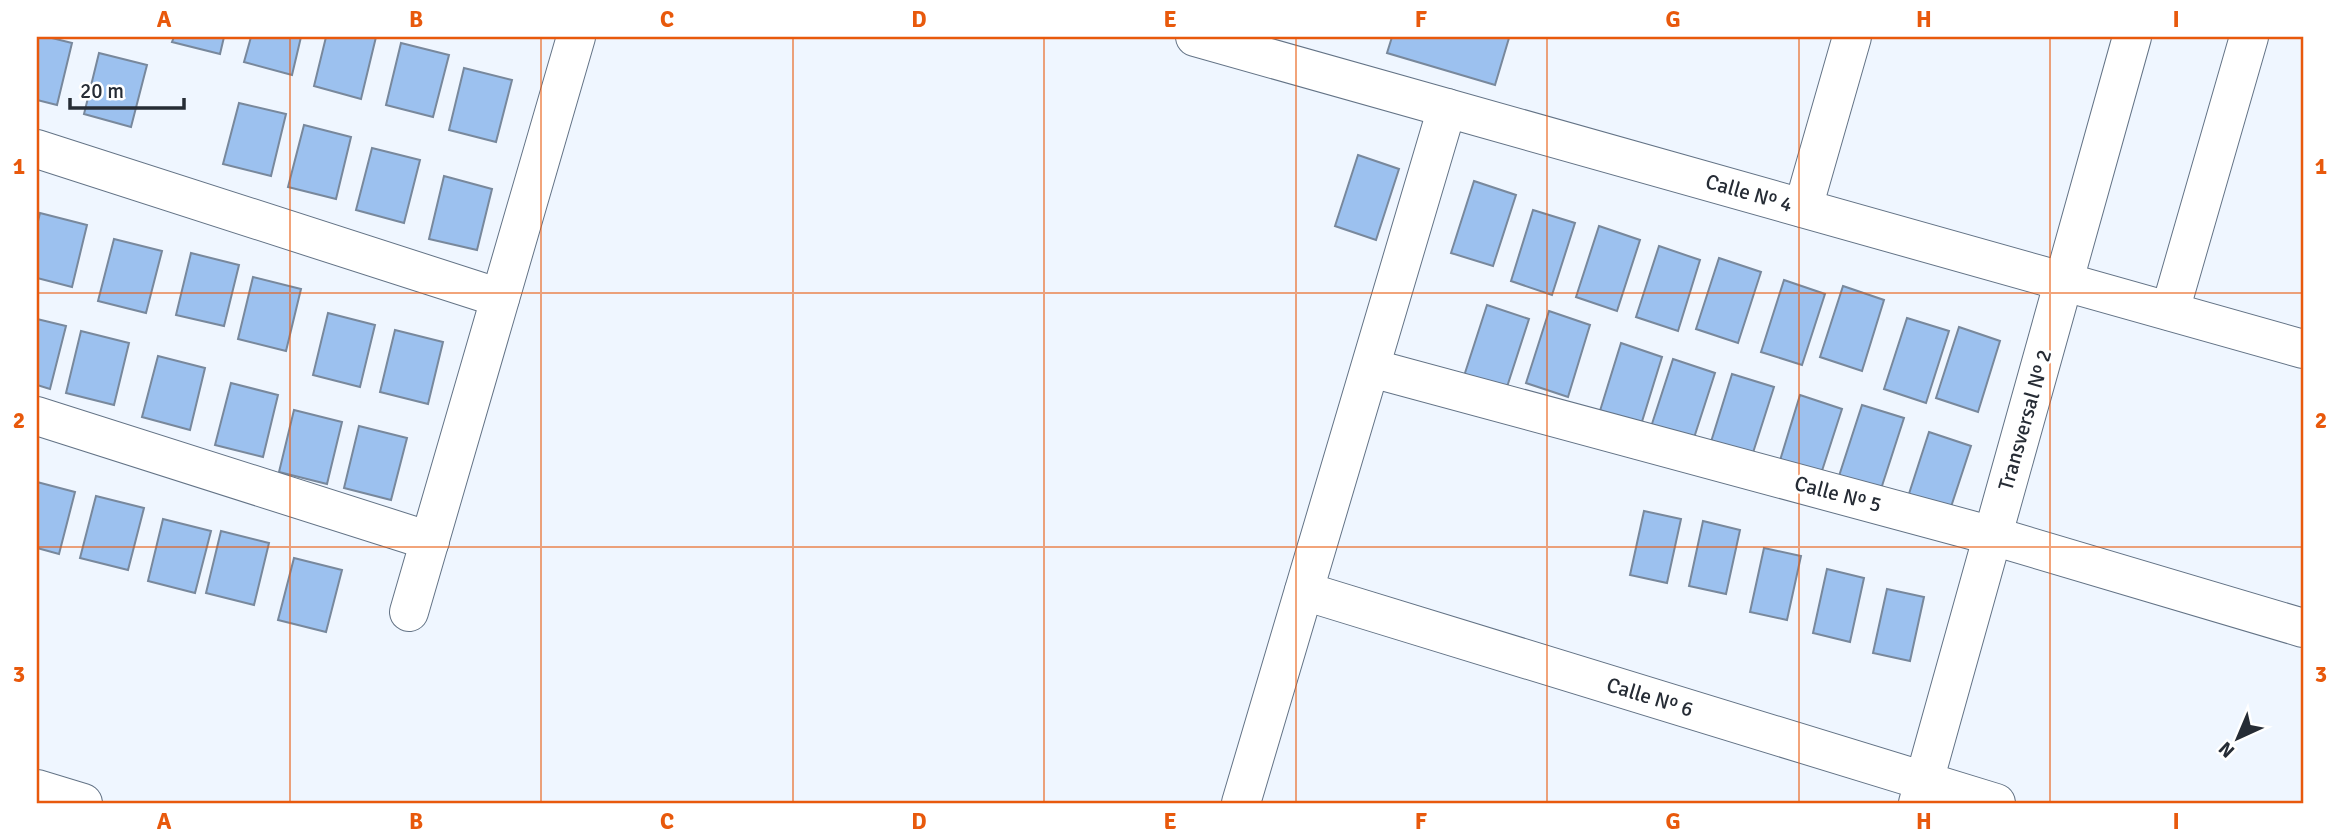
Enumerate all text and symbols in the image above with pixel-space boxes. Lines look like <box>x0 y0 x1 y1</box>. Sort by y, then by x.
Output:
text: A <box>157 5 172 34</box>
text: B <box>409 5 423 34</box>
text: C <box>660 5 674 34</box>
text: D <box>911 5 927 34</box>
text: E <box>1163 5 1177 34</box>
text: F <box>1415 5 1427 34</box>
text: G <box>1665 5 1681 34</box>
text: H <box>1916 5 1932 34</box>
text: I <box>2172 5 2180 34</box>
scale bar <box>70 66 184 110</box>
text: 20 m <box>80 78 124 104</box>
text: 1 <box>13 152 25 181</box>
text: 1 <box>2315 152 2327 181</box>
street label: Calle Nº 4 <box>1703 168 1795 218</box>
street label: Transversal Nº 2 <box>1992 347 2058 493</box>
text: 2 <box>13 406 25 435</box>
text: 2 <box>2315 406 2327 435</box>
street label: Calle Nº 5 <box>1792 470 1884 518</box>
text: 3 <box>13 660 25 689</box>
text: 3 <box>2315 660 2327 689</box>
street label: Calle Nº 6 <box>1604 672 1696 722</box>
north arrow <box>2204 704 2274 774</box>
text: N <box>2214 736 2240 763</box>
text: A <box>157 807 172 836</box>
text: B <box>409 807 423 836</box>
text: C <box>660 807 674 836</box>
text: D <box>911 807 927 836</box>
text: E <box>1163 807 1177 836</box>
text: F <box>1415 807 1427 836</box>
text: G <box>1665 807 1681 836</box>
text: H <box>1916 807 1932 836</box>
text: I <box>2172 807 2180 836</box>

